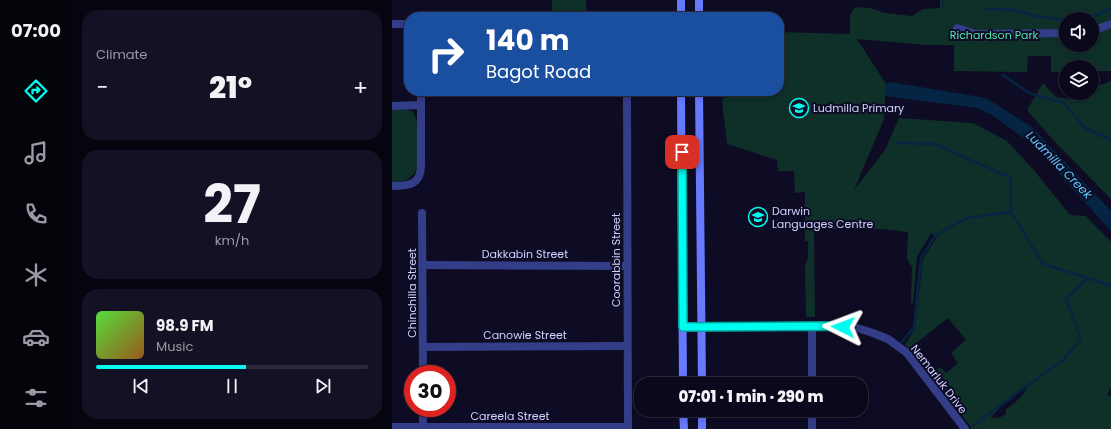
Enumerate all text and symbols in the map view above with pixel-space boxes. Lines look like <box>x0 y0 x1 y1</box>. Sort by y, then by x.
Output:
map controls <box>1059 12 1099 100</box>
button: sound <box>1059 12 1099 52</box>
text: 07:00 <box>11 18 61 43</box>
text: 140 m <box>486 21 569 60</box>
park label: Richardson Park <box>950 27 1039 43</box>
icon: right <box>420 28 472 80</box>
text: Climate <box>96 45 147 64</box>
text: Bagot Road <box>486 59 591 84</box>
button: layers <box>1059 60 1099 100</box>
text: 21° <box>209 66 252 109</box>
text: − <box>96 72 108 103</box>
text: + <box>353 72 368 103</box>
icon: directions <box>22 77 50 105</box>
school or university icon: Ludmilla Primary <box>788 97 810 119</box>
place label: Ludmilla Primary <box>813 100 905 116</box>
water label: Ludmilla Creek <box>1022 127 1097 203</box>
pin <box>665 135 699 169</box>
icon: music <box>22 139 50 167</box>
icon: arrive <box>671 141 693 163</box>
text: 27 <box>203 168 261 241</box>
icon: phone <box>22 200 50 228</box>
place label: Darwin Languages Centre <box>772 203 874 232</box>
school or university icon: Darwin Languages Centre <box>747 206 769 228</box>
street label: Coorabbin Street <box>608 213 624 307</box>
text: km/h <box>215 231 249 250</box>
street label: Dakkabin Street <box>482 246 568 262</box>
street label: Chinchilla Street <box>404 248 420 338</box>
icon: climate <box>22 261 50 289</box>
position arrow <box>822 306 864 348</box>
text: 98.9 FM <box>156 315 214 336</box>
icon: car <box>22 323 50 351</box>
street label: Canowie Street <box>483 327 567 343</box>
text: Music <box>156 337 193 356</box>
street label: Nemarluk Drive <box>907 341 971 417</box>
speed limit sign: 30 <box>404 365 456 417</box>
icon: previous <box>130 375 152 397</box>
icon: pause <box>221 375 243 397</box>
icon: next <box>312 375 334 397</box>
icon: filters <box>22 384 50 412</box>
text: 07:01 · 1 min · 290 m <box>678 386 824 407</box>
street label: Careela Street <box>471 408 549 424</box>

